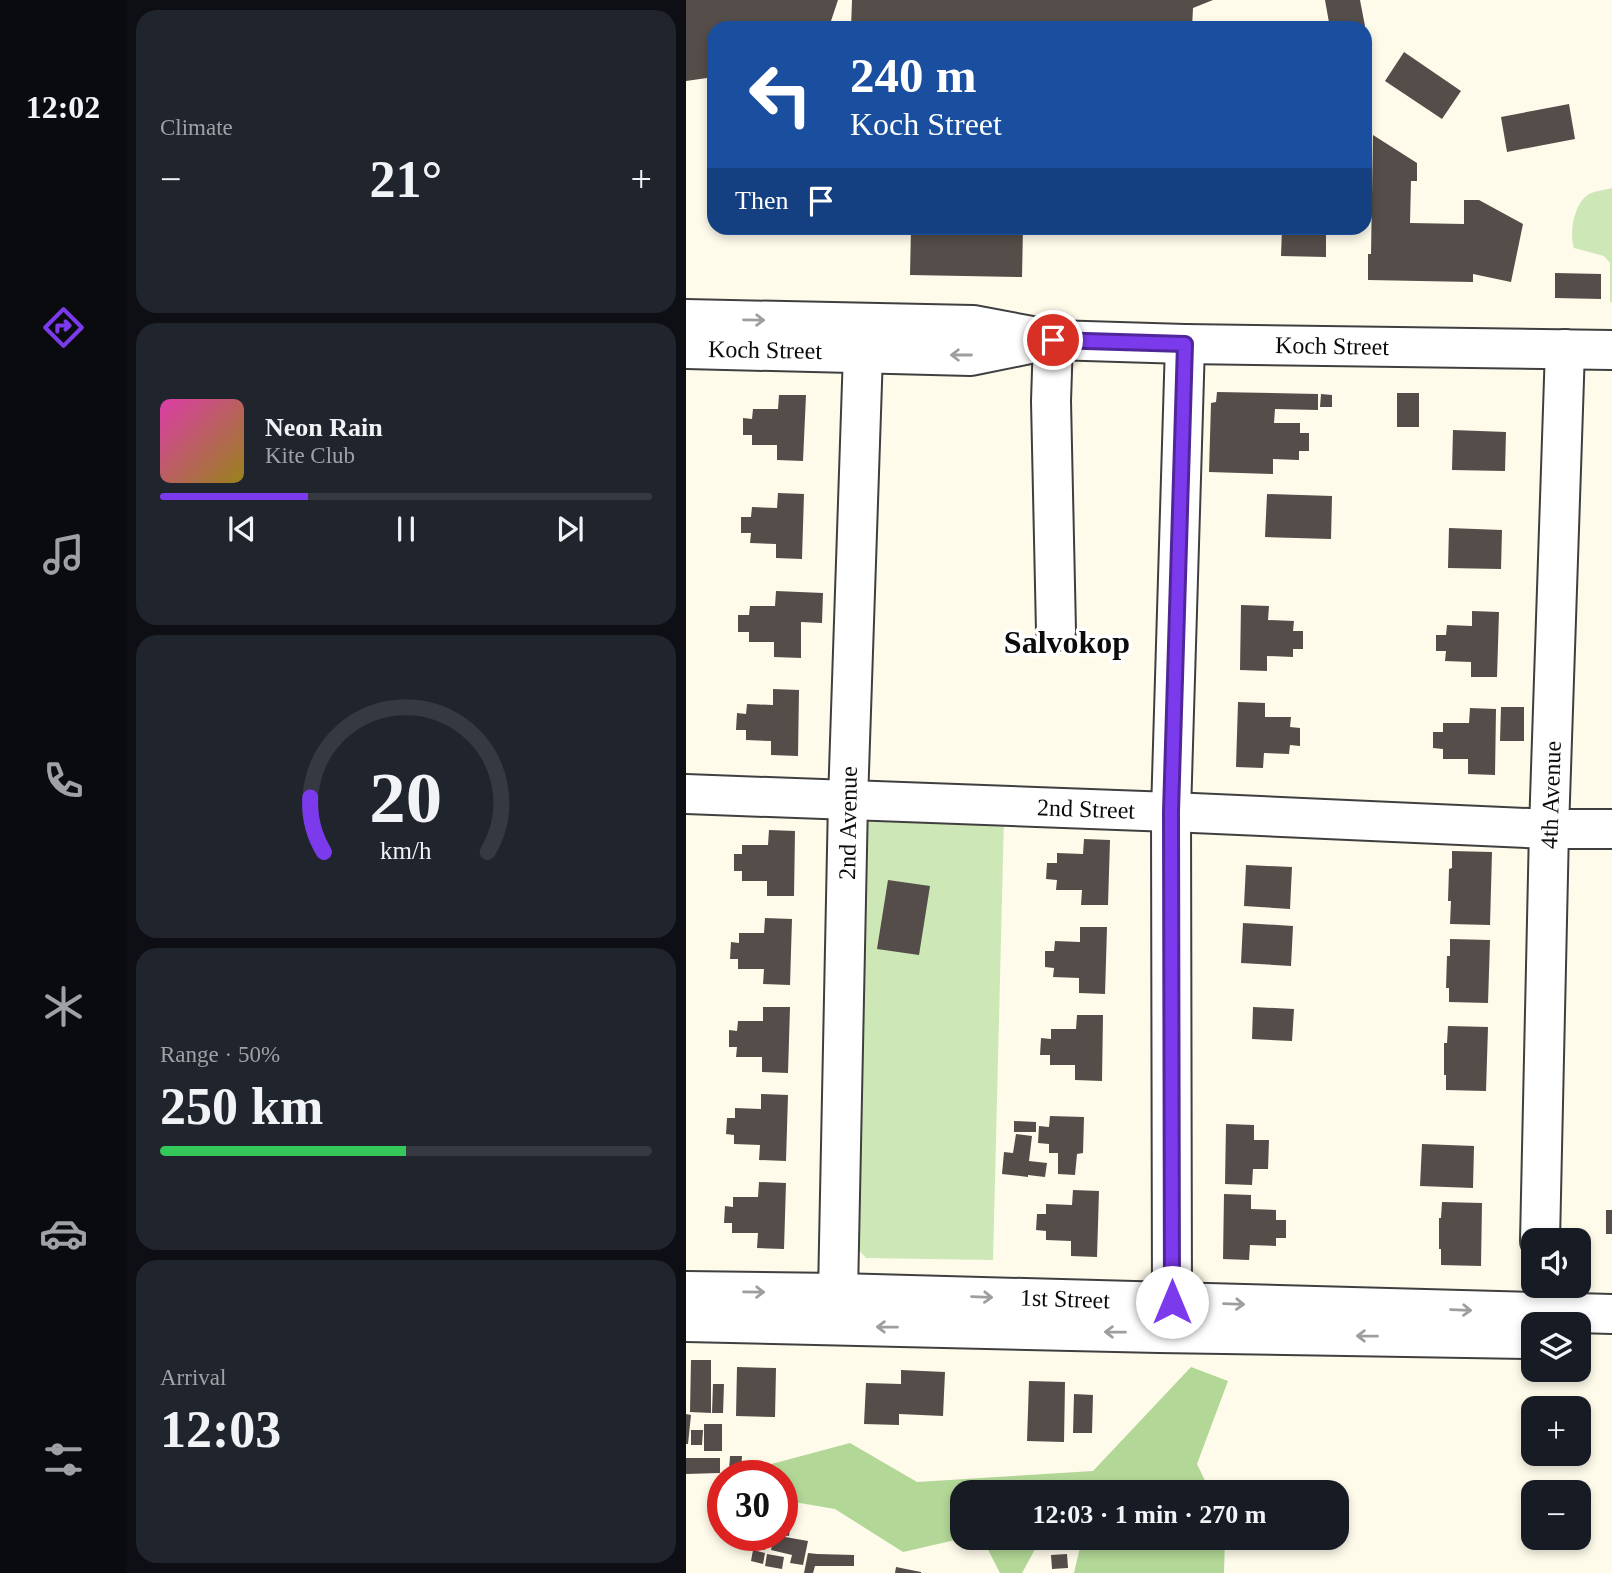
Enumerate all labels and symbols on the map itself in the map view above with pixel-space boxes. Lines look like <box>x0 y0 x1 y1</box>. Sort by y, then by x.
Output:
pin <box>1023 310 1083 370</box>
one-way arrow <box>742 313 765 327</box>
street label: Koch Street <box>1275 332 1390 360</box>
street label: Koch Street <box>708 336 823 364</box>
one-way arrow <box>950 348 973 362</box>
district label: Salvokop <box>1004 624 1130 660</box>
street label: 4th Avenue <box>1536 740 1566 850</box>
street label: 2nd Avenue <box>834 766 862 880</box>
street label: 2nd Street <box>1037 794 1136 824</box>
position arrow <box>1135 1265 1209 1339</box>
street label: 1st Street <box>1020 1284 1111 1314</box>
one-way arrow <box>742 1285 765 1299</box>
one-way arrow <box>970 1290 993 1303</box>
one-way arrow <box>1222 1297 1245 1310</box>
one-way arrow <box>1449 1303 1472 1317</box>
one-way arrow <box>876 1320 899 1334</box>
one-way arrow <box>1104 1326 1127 1339</box>
one-way arrow <box>1356 1330 1379 1343</box>
speed limit sign: 30 <box>707 1460 798 1551</box>

